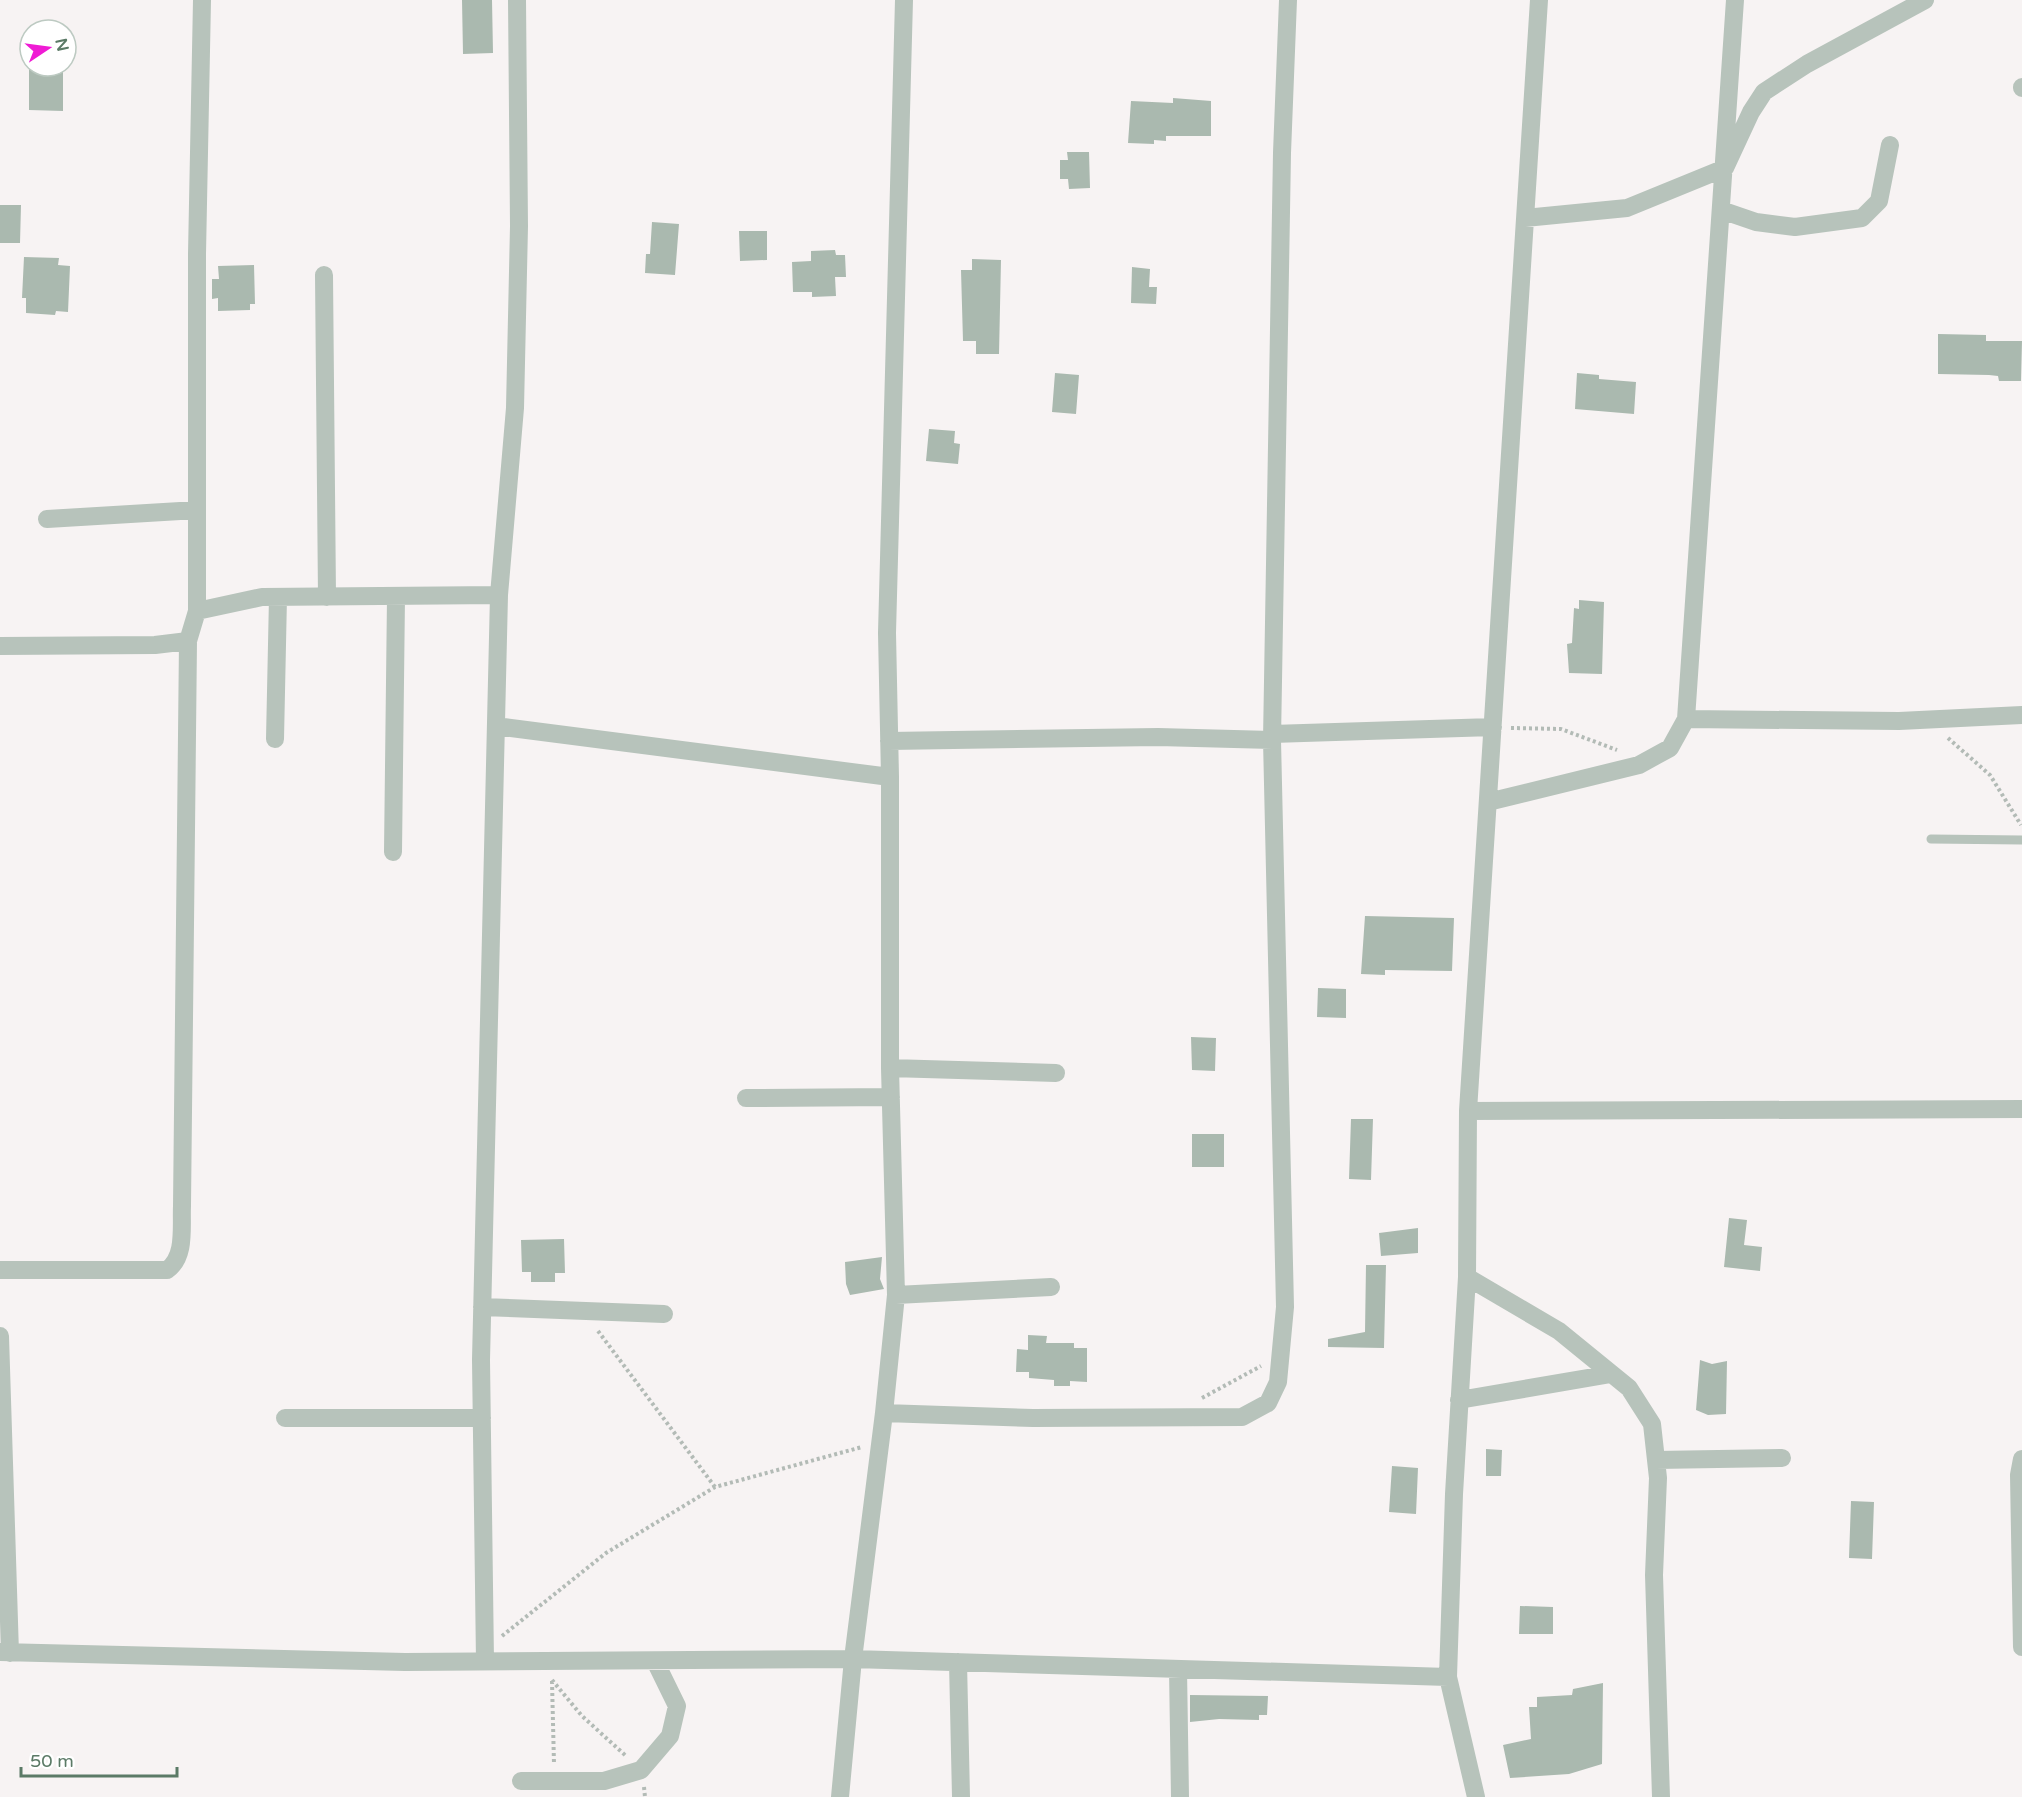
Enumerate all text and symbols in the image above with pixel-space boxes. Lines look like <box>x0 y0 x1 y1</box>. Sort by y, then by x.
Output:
north arrow <box>18 18 78 78</box>
text: N <box>50 36 73 53</box>
scale bar <box>21 1740 177 1778</box>
text: 50 m <box>30 1750 74 1772</box>

